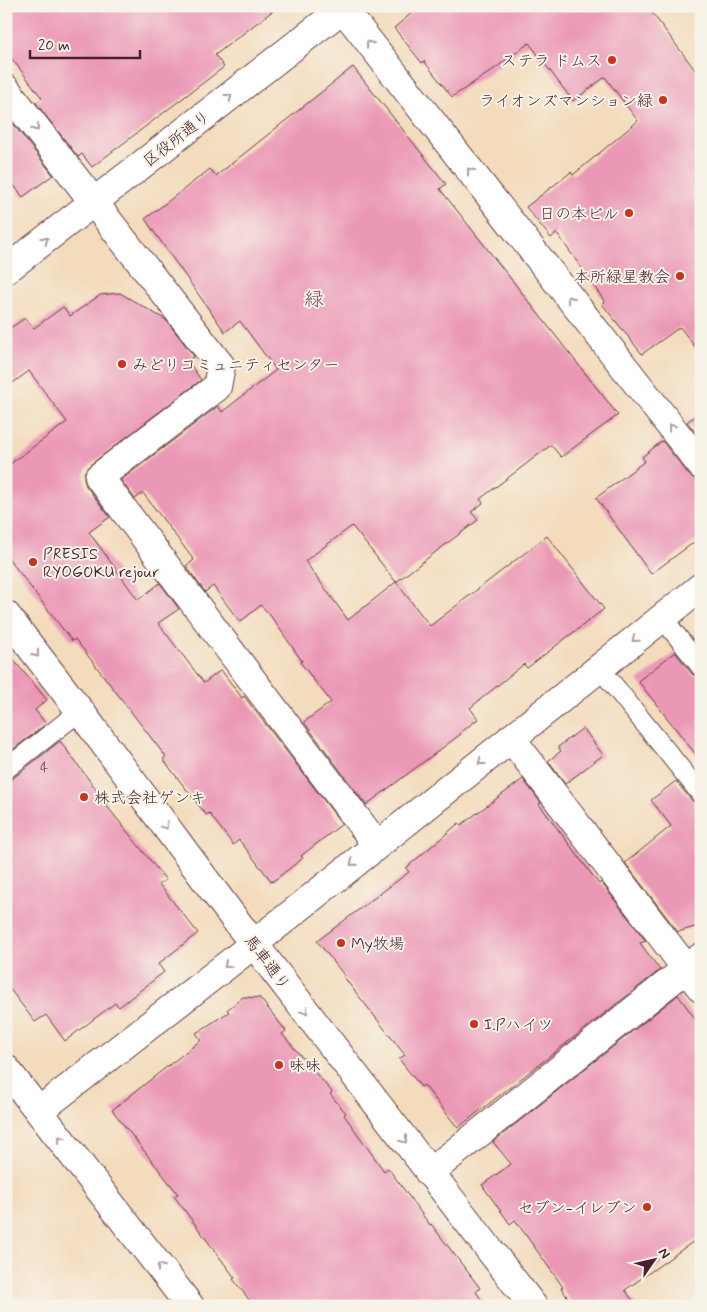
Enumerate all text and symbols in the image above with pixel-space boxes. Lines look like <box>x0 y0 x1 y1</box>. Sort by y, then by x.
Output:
scale bar <box>30 28 140 60</box>
text: 20 m <box>38 36 70 56</box>
one-way arrow <box>366 40 375 49</box>
place label: ステラ ドムス <box>501 51 602 72</box>
marker: ステラ ドムス <box>606 54 618 66</box>
place label: ライオンズマンション緑 <box>479 91 653 112</box>
marker: ライオンズマンション緑 <box>657 94 669 106</box>
one-way arrow <box>223 95 232 103</box>
street label: 区役所通り <box>139 106 215 172</box>
one-way arrow <box>31 122 39 131</box>
one-way arrow <box>467 168 475 177</box>
place label: 日の本ビル <box>539 204 619 225</box>
marker: 日の本ビル <box>623 207 635 219</box>
one-way arrow <box>39 237 48 245</box>
place label: 本所緑星教会 <box>574 267 670 288</box>
marker: 本所緑星教会 <box>674 270 686 282</box>
district label: 緑 <box>304 287 324 312</box>
one-way arrow <box>568 296 576 305</box>
place label: みどりコミュニティセンター <box>132 355 339 376</box>
marker: みどりコミュニティセンター <box>116 358 128 370</box>
one-way arrow <box>668 424 676 433</box>
place label: PRESIS RYOGOKU rejour <box>43 544 160 583</box>
marker: PRESIS RYOGOKU rejour <box>27 556 39 568</box>
one-way arrow <box>632 633 641 641</box>
one-way arrow <box>30 648 39 658</box>
one-way arrow <box>478 756 487 764</box>
house number: 4 <box>40 759 48 777</box>
place label: 株式会社ゲンキ <box>94 788 206 809</box>
marker: 株式会社ゲンキ <box>78 791 90 803</box>
one-way arrow <box>159 820 168 830</box>
one-way arrow <box>350 857 359 865</box>
street label: 馬車通り <box>239 931 294 995</box>
place label: My牧場 <box>351 934 405 955</box>
marker: My牧場 <box>335 937 347 949</box>
one-way arrow <box>224 959 233 967</box>
one-way arrow <box>300 1005 308 1014</box>
place label: I.Pハイツ <box>484 1015 553 1036</box>
marker: I.Pハイツ <box>468 1018 480 1030</box>
place label: 味味 <box>289 1056 321 1077</box>
marker: 味味 <box>273 1059 285 1071</box>
one-way arrow <box>398 1134 407 1144</box>
one-way arrow <box>58 1136 66 1145</box>
place label: セブン-イレブン <box>518 1198 637 1219</box>
marker: セブン-イレブン <box>641 1201 653 1213</box>
north arrow <box>630 1234 680 1284</box>
text: N <box>654 1244 674 1262</box>
one-way arrow <box>158 1264 166 1273</box>

